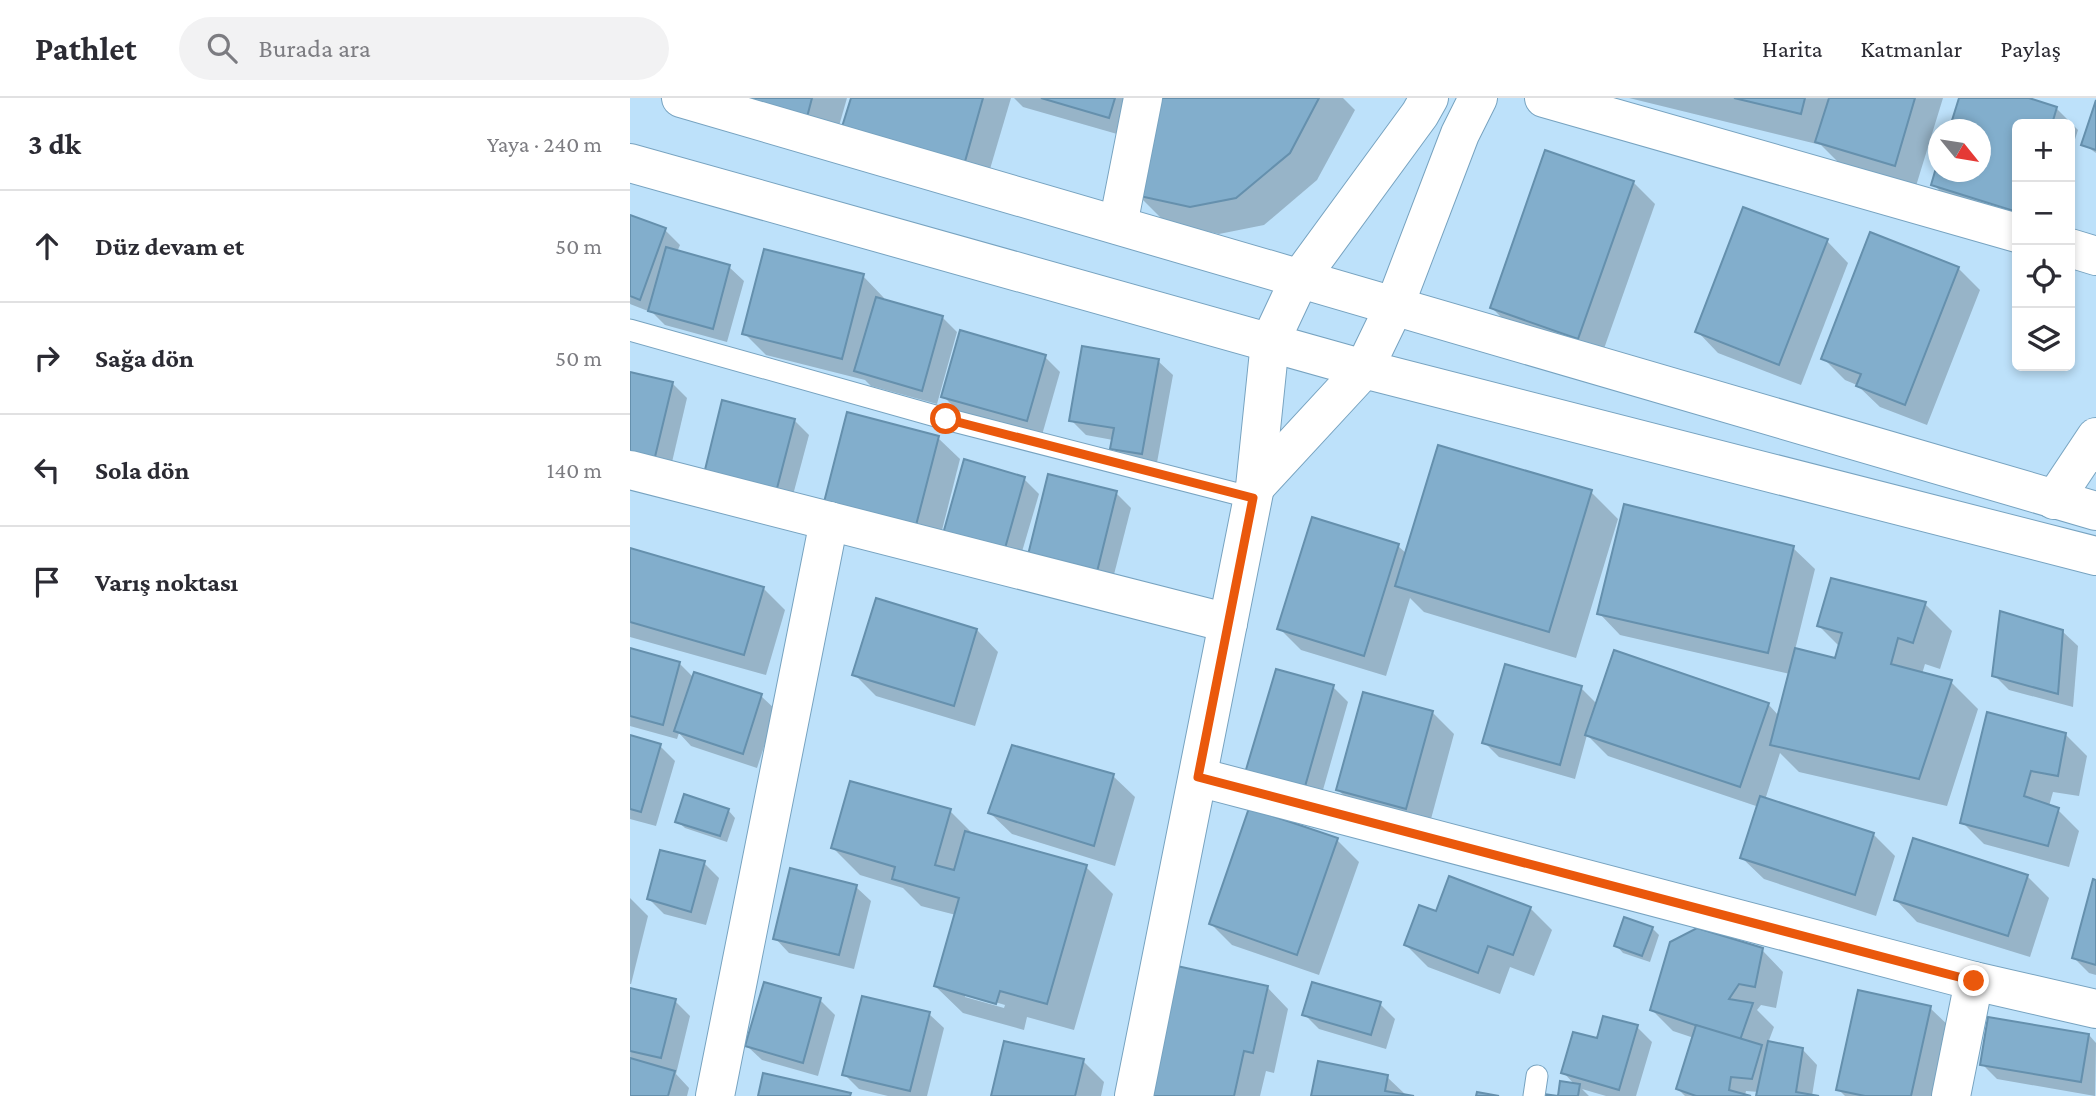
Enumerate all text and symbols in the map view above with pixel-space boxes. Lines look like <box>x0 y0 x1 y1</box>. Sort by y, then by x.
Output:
search box <box>179 17 669 80</box>
icon: search <box>203 29 241 67</box>
text: Pathlet <box>35 30 137 67</box>
text: Burada ara <box>259 34 371 63</box>
text: Harita <box>1762 35 1823 62</box>
text: Katmanlar <box>1861 35 1962 62</box>
text: Paylaş <box>2000 35 2061 62</box>
north arrow <box>1928 119 1991 182</box>
map controls <box>2012 119 2075 371</box>
button: + <box>2012 119 2075 182</box>
text: 3 dk <box>28 127 81 160</box>
text: Yaya · 240 m <box>487 131 602 157</box>
button: − <box>2012 182 2075 245</box>
icon: ahead <box>28 227 66 265</box>
text: Düz devam et <box>95 232 244 261</box>
text: 50 m <box>555 233 602 259</box>
button: locate <box>2012 245 2075 308</box>
button: layers <box>2012 308 2075 371</box>
icon: right <box>28 339 66 377</box>
text: Sağa dön <box>95 344 194 373</box>
text: 50 m <box>555 345 602 371</box>
route start <box>930 403 961 434</box>
icon: left <box>28 451 66 489</box>
text: Sola dön <box>95 456 189 485</box>
text: 140 m <box>547 457 602 483</box>
icon: arrive <box>28 563 66 601</box>
text: Varış noktası <box>95 568 238 597</box>
route end <box>1958 965 1989 996</box>

